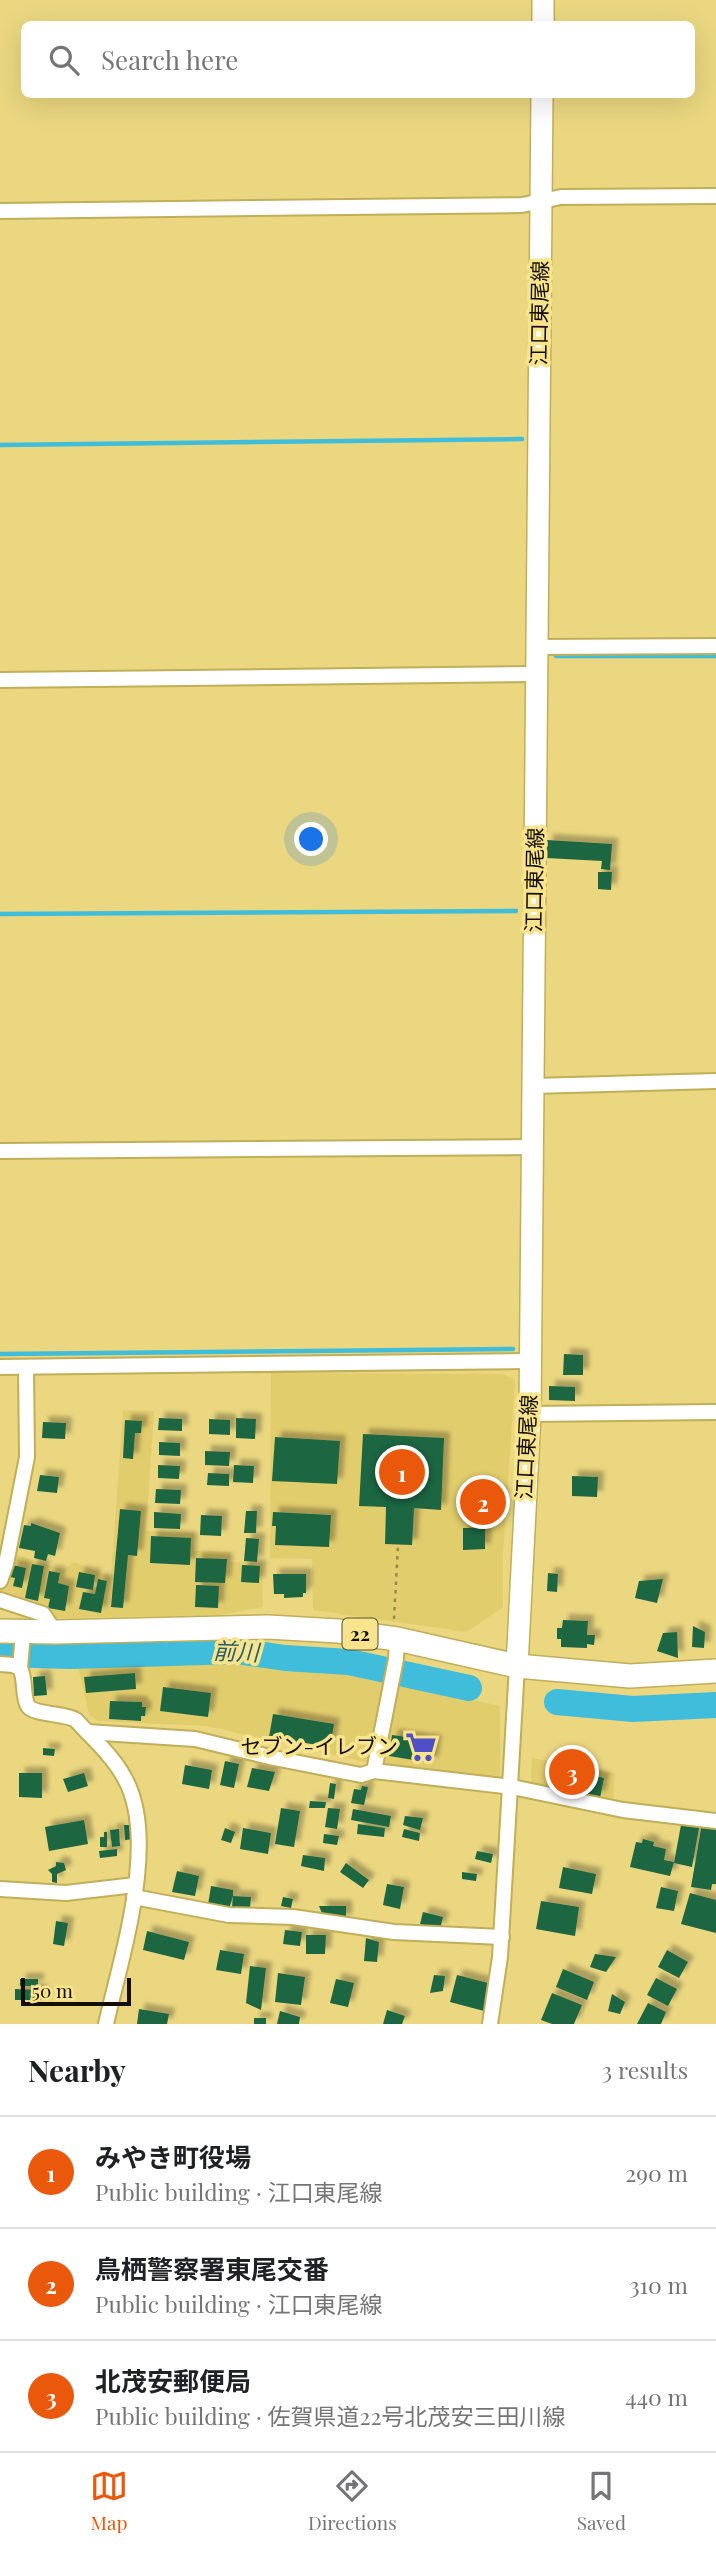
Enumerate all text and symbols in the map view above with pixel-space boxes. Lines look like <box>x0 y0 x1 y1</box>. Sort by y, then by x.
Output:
search box <box>21 21 695 98</box>
icon: search <box>45 41 83 79</box>
text: Search here <box>101 42 238 77</box>
street label: 江口東尾線 <box>523 260 553 366</box>
your location <box>294 822 328 856</box>
street label: 江口東尾線 <box>518 827 548 933</box>
street label: 江口東尾線 <box>508 1394 542 1500</box>
pin: 1 <box>379 1446 425 1498</box>
pin: 2 <box>460 1476 506 1528</box>
road number: 22 <box>342 1618 378 1650</box>
water label: 前川 <box>213 1634 263 1667</box>
supermarket icon: セブン-イレブン <box>404 1730 438 1764</box>
place label: セブン-イレブン <box>241 1731 398 1759</box>
pin: 3 <box>549 1746 595 1798</box>
scale bar <box>21 1975 131 2007</box>
text: 50 m <box>32 1977 73 2003</box>
text: Nearby <box>28 2050 126 2090</box>
text: 3 results <box>602 2054 688 2085</box>
text: みやき町役場 <box>95 2139 251 2174</box>
text: 1 <box>47 2157 55 2188</box>
text: 290 m <box>625 2157 688 2188</box>
text: Public building · 江口東尾線 <box>95 2176 382 2207</box>
text: 鳥栖警察署東尾交番 <box>95 2251 329 2286</box>
text: 2 <box>45 2269 57 2300</box>
text: 310 m <box>629 2269 688 2300</box>
text: Public building · 江口東尾線 <box>95 2288 382 2319</box>
text: 北茂安郵便局 <box>95 2363 251 2398</box>
text: 3 <box>45 2381 57 2412</box>
text: 440 m <box>625 2381 688 2412</box>
text: Public building · 佐賀県道22号北茂安三田川線 <box>95 2400 565 2431</box>
tab: Map <box>90 2467 128 2535</box>
tab: Directions <box>308 2467 397 2535</box>
tab: Saved <box>577 2467 626 2535</box>

